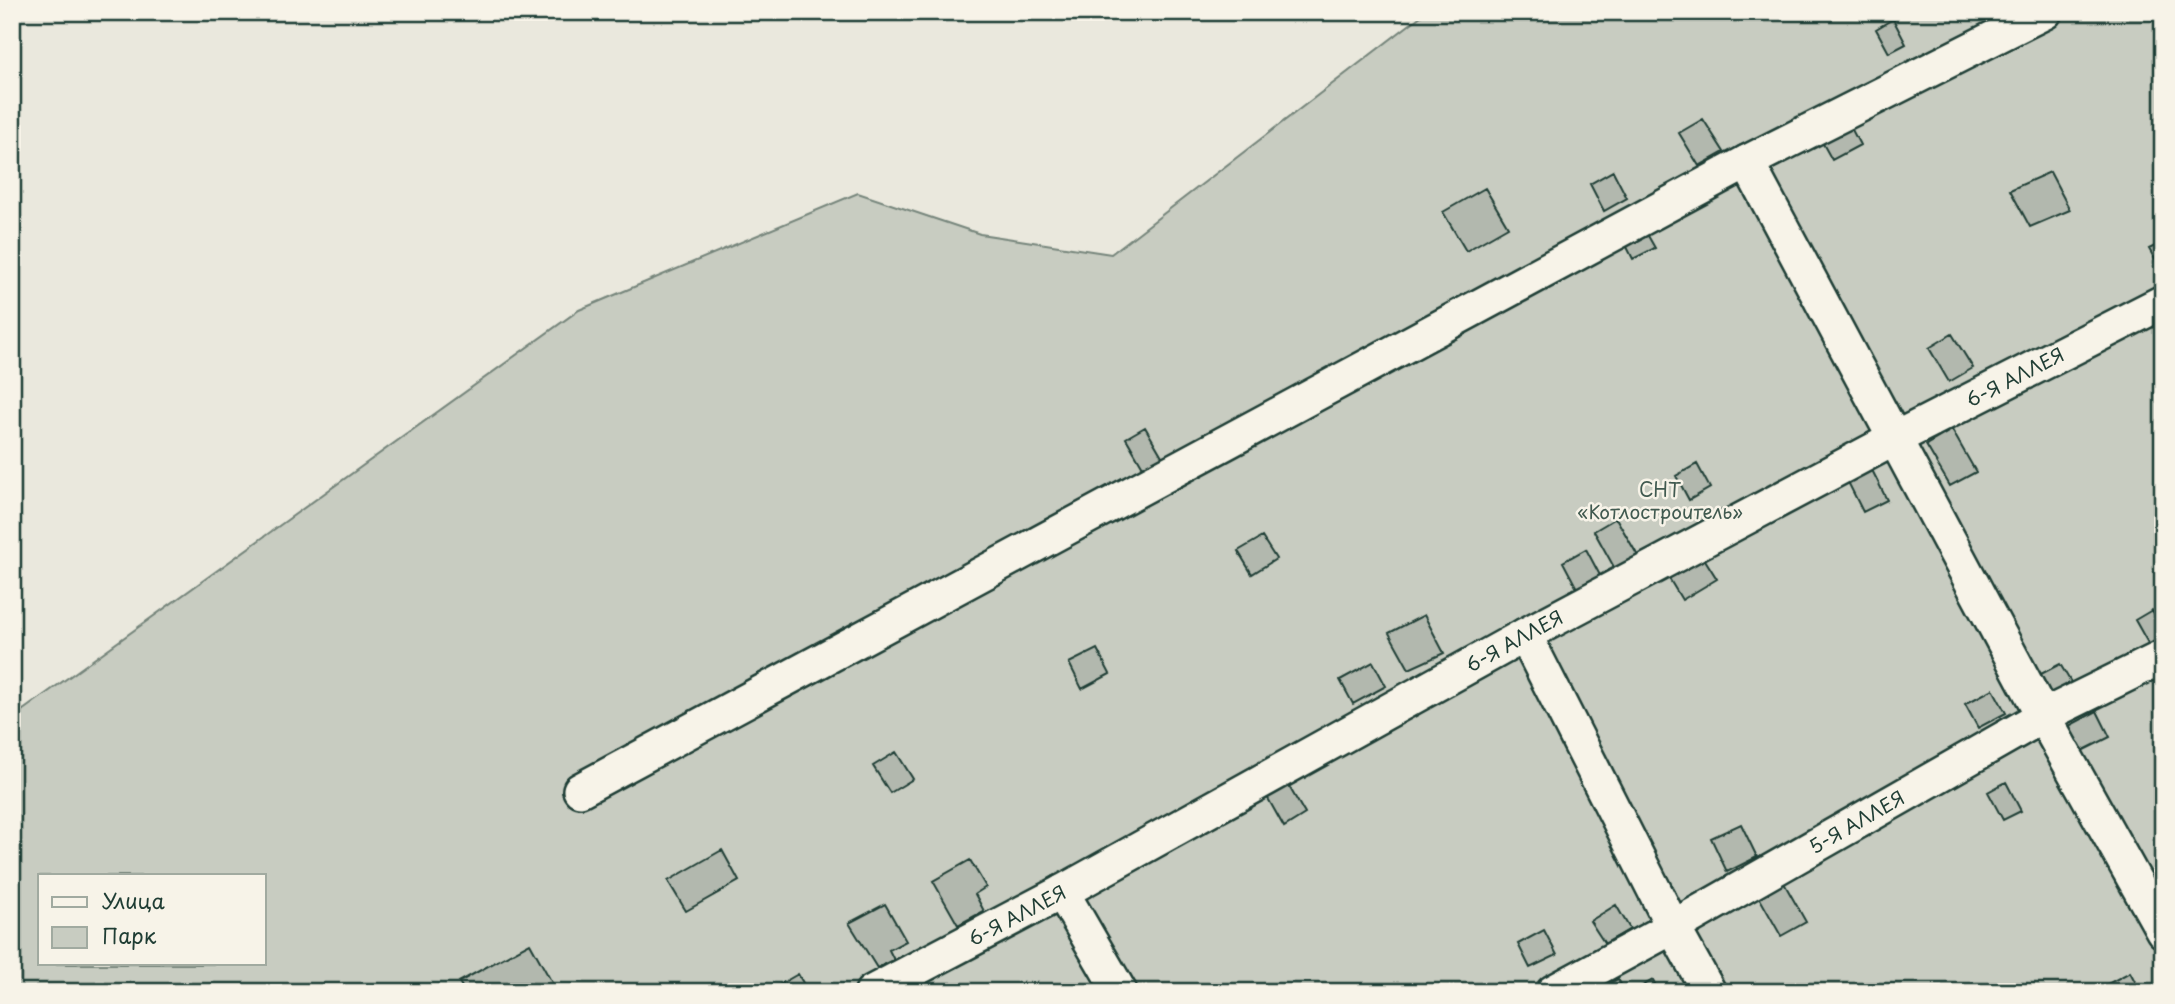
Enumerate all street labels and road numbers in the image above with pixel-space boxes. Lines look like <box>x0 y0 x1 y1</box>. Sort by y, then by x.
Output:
street label: 6-Я АЛЛЕЯ <box>1961 340 2069 413</box>
street label: 6-Я АЛЛЕЯ <box>1460 602 1568 678</box>
street label: 5-Я АЛЛЕЯ <box>1803 783 1909 860</box>
street label: 6-Я АЛЛЕЯ <box>963 877 1071 952</box>

